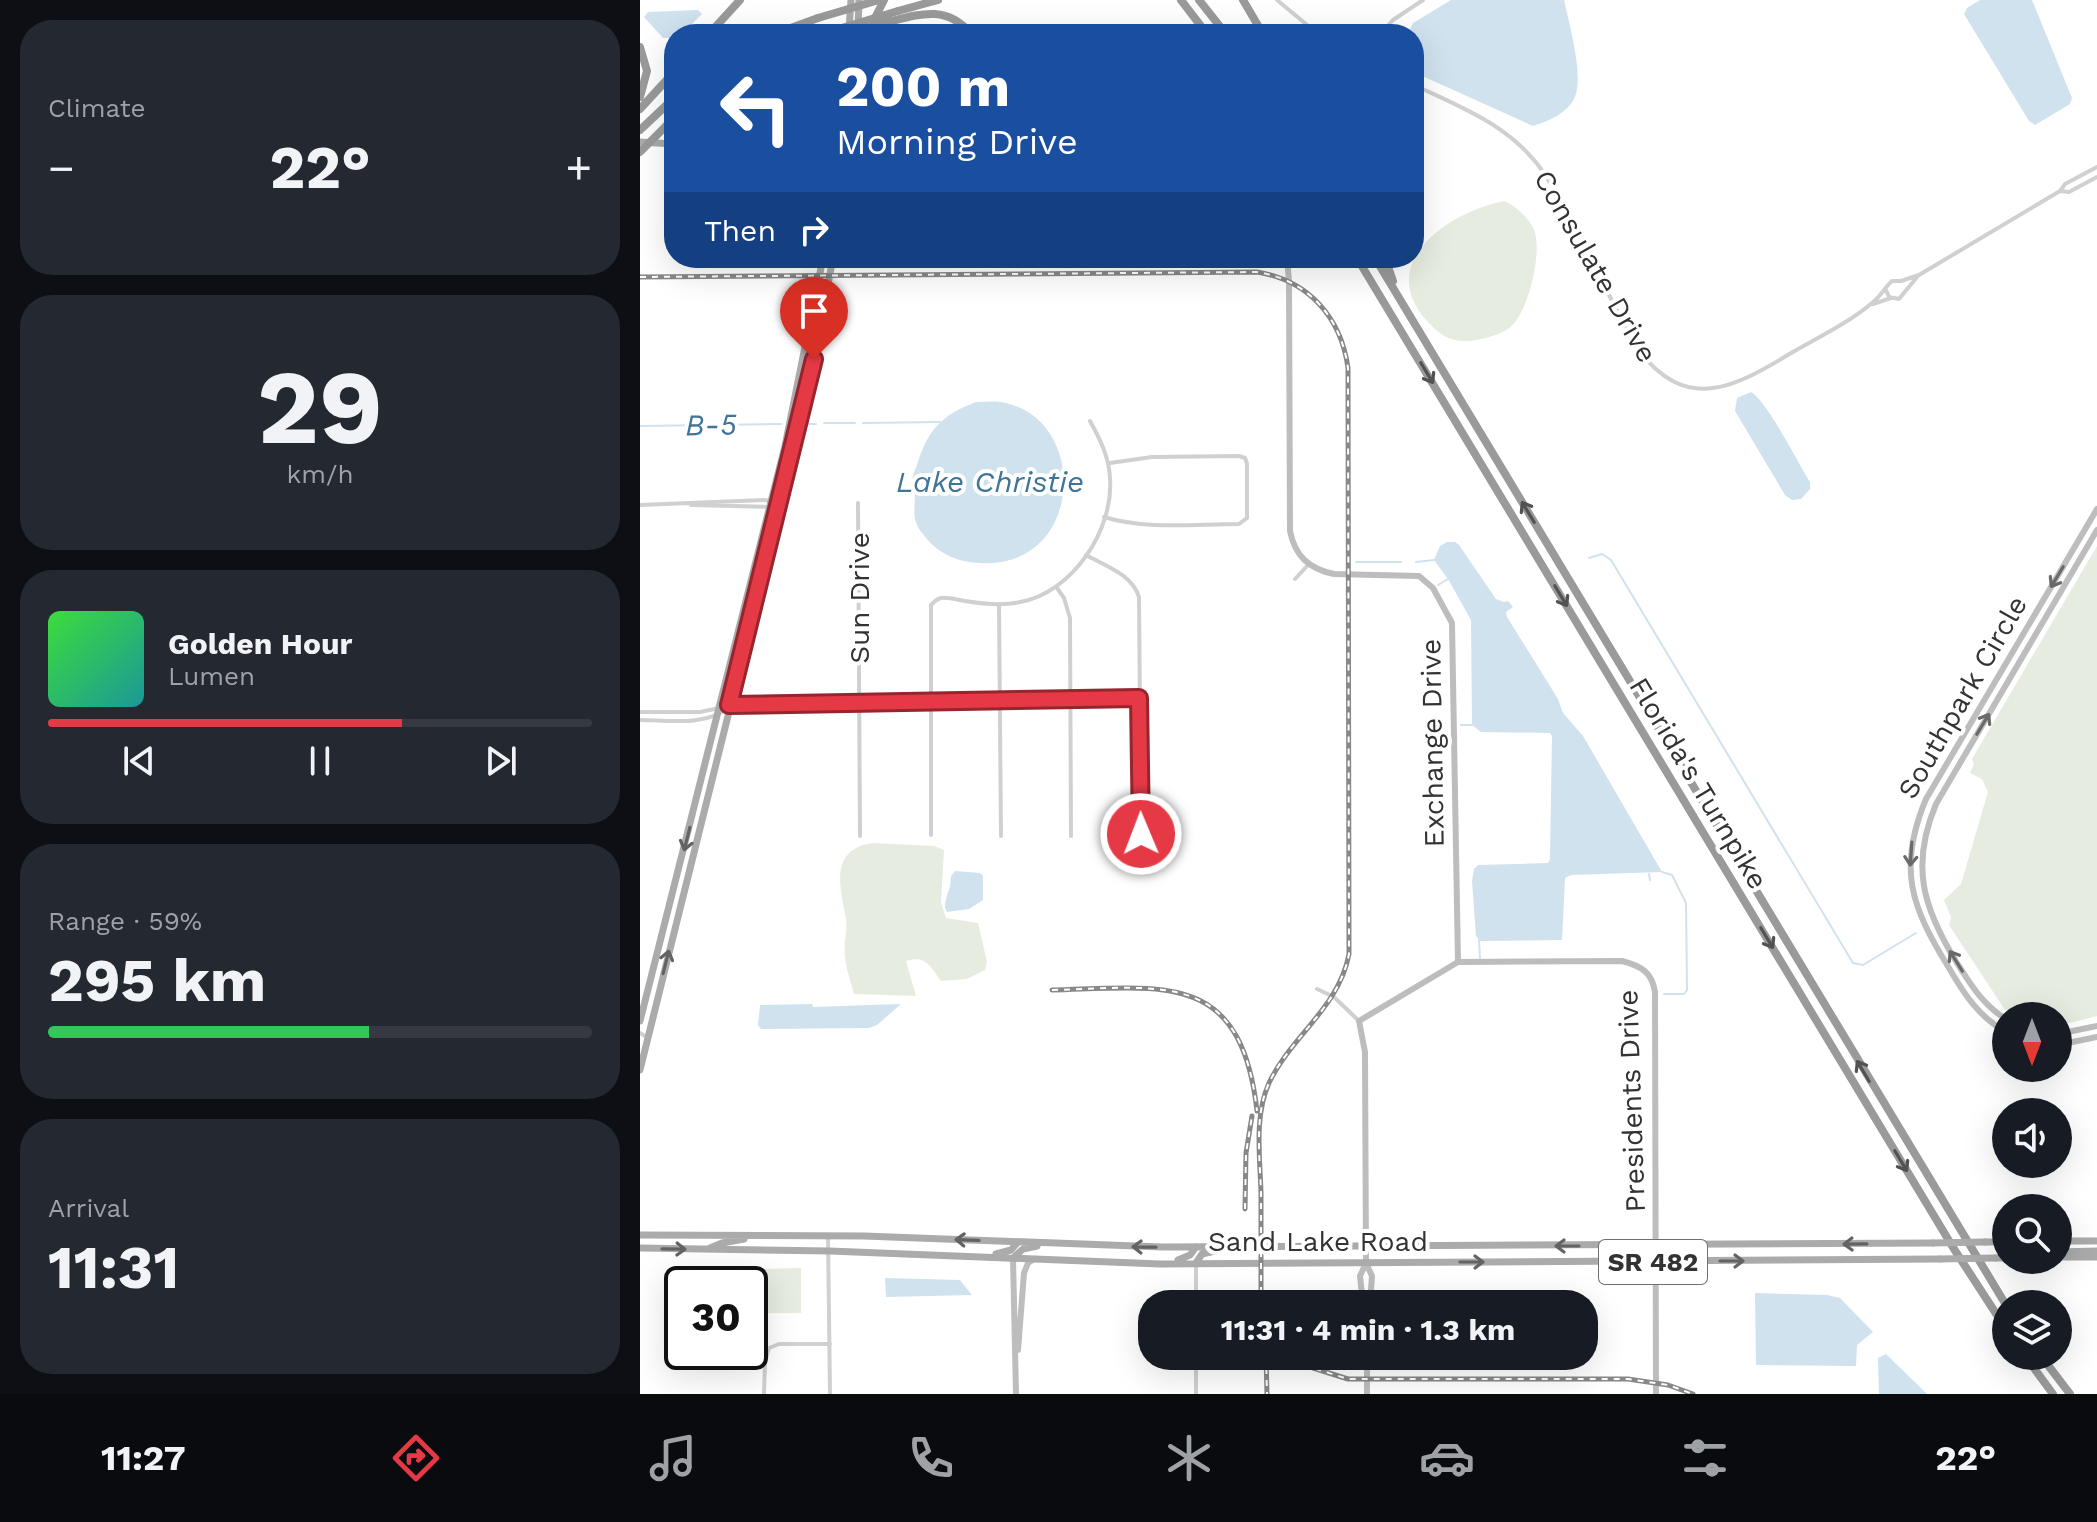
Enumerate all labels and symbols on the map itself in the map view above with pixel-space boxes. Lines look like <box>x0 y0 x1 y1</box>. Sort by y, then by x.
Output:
street label: Consulate Drive <box>1527 164 1664 368</box>
pin <box>780 277 848 359</box>
one-way arrow <box>1419 361 1435 384</box>
water label: B-5 <box>685 407 737 442</box>
water label: Lake Christie <box>896 464 1084 499</box>
one-way arrow <box>1520 501 1536 524</box>
street label: Sun Drive <box>843 532 876 664</box>
one-way arrow <box>2049 564 2064 588</box>
one-way arrow <box>1553 584 1569 607</box>
street label: Southpark Circle <box>1891 590 2034 805</box>
street label: Exchange Drive <box>1414 638 1451 848</box>
street label: Florida's Turnpike <box>1622 672 1775 895</box>
one-way arrow <box>1975 713 1991 736</box>
position arrow <box>1099 792 1183 876</box>
one-way arrow <box>678 825 693 851</box>
one-way arrow <box>1903 840 1918 867</box>
one-way arrow <box>1760 926 1776 949</box>
one-way arrow <box>659 950 674 976</box>
one-way arrow <box>1948 950 1964 973</box>
street label: Presidents Drive <box>1611 989 1652 1213</box>
north arrow <box>1992 1002 2072 1082</box>
one-way arrow <box>1855 1060 1871 1083</box>
one-way arrow <box>1893 1149 1909 1172</box>
street label: Sand Lake Road <box>1208 1225 1428 1258</box>
one-way arrow <box>954 1232 980 1247</box>
one-way arrow <box>1842 1236 1869 1252</box>
one-way arrow <box>1554 1238 1581 1254</box>
one-way arrow <box>1131 1239 1158 1255</box>
road number: SR 482 <box>1599 1240 1707 1284</box>
one-way arrow <box>660 1241 687 1257</box>
one-way arrow <box>1718 1253 1745 1269</box>
one-way arrow <box>1458 1254 1485 1270</box>
speed limit sign: 30 <box>664 1266 768 1370</box>

